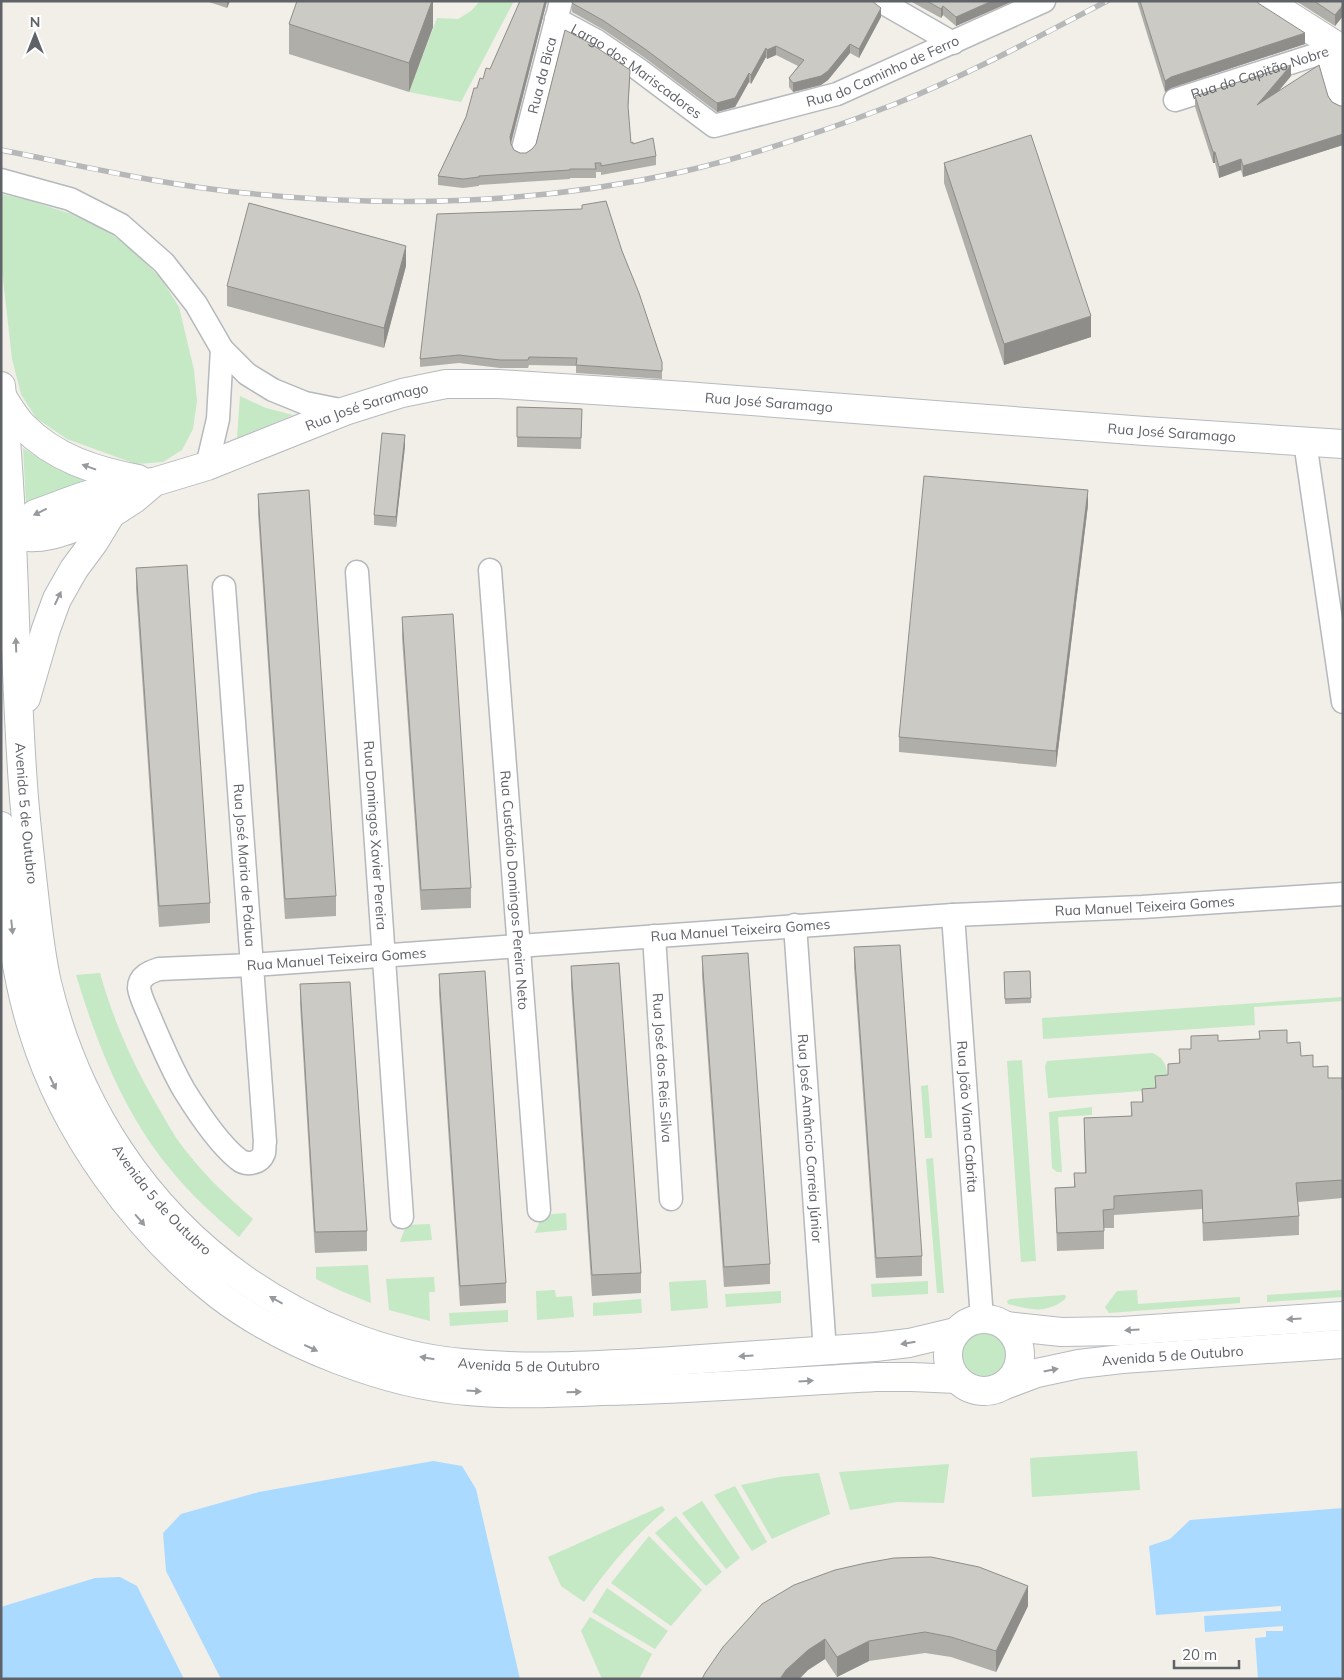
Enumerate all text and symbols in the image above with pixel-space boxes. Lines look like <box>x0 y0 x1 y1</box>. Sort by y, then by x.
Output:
north arrow <box>10 10 60 60</box>
text: N <box>30 13 40 31</box>
street label: Largo dos Mariscadores <box>568 20 705 123</box>
street label: Rua do Caminho de Ferro <box>804 31 962 111</box>
street label: Rua da Bica <box>523 35 560 116</box>
street label: Rua do Capitão Nobre <box>1188 42 1331 103</box>
street label: Rua José Saramago <box>303 379 430 435</box>
street label: Rua José Saramago <box>704 389 834 416</box>
street label: Rua José Saramago <box>1107 419 1236 446</box>
one-way arrow <box>82 463 97 470</box>
one-way arrow <box>33 509 47 517</box>
one-way arrow <box>55 591 63 605</box>
one-way arrow <box>11 636 19 652</box>
street label: Rua Domingos Xavier Pereira <box>360 740 391 931</box>
street label: Avenida 5 de Outubro <box>11 742 42 885</box>
street label: Rua Custódio Domingos Pereira Neto <box>496 770 533 1011</box>
street label: Rua José Maria de Pádua <box>230 783 260 948</box>
street label: Rua Manuel Teixeira Gomes <box>1054 892 1235 920</box>
street label: Rua Manuel Teixeira Gomes <box>650 915 831 946</box>
one-way arrow <box>8 919 16 935</box>
street label: Rua Manuel Teixeira Gomes <box>246 944 427 974</box>
street label: Rua José dos Reis Silva <box>649 992 676 1143</box>
street label: Rua José Amâncio Correia Júnior <box>794 1033 826 1244</box>
street label: Rua João Viana Cabrita <box>953 1040 982 1193</box>
one-way arrow <box>50 1076 58 1090</box>
street label: Avenida 5 de Outubro <box>109 1141 215 1259</box>
one-way arrow <box>135 1213 146 1226</box>
one-way arrow <box>269 1295 283 1304</box>
one-way arrow <box>1286 1315 1302 1323</box>
one-way arrow <box>1124 1326 1140 1334</box>
one-way arrow <box>899 1339 915 1347</box>
street label: Avenida 5 de Outubro <box>1101 1342 1244 1370</box>
one-way arrow <box>304 1344 318 1352</box>
one-way arrow <box>738 1352 754 1360</box>
one-way arrow <box>418 1353 434 1361</box>
street label: Avenida 5 de Outubro <box>457 1354 600 1376</box>
one-way arrow <box>1043 1366 1059 1374</box>
one-way arrow <box>798 1377 814 1385</box>
one-way arrow <box>466 1388 482 1396</box>
one-way arrow <box>566 1388 582 1396</box>
scale bar <box>1174 1638 1239 1670</box>
text: 20 m <box>1182 1645 1217 1664</box>

